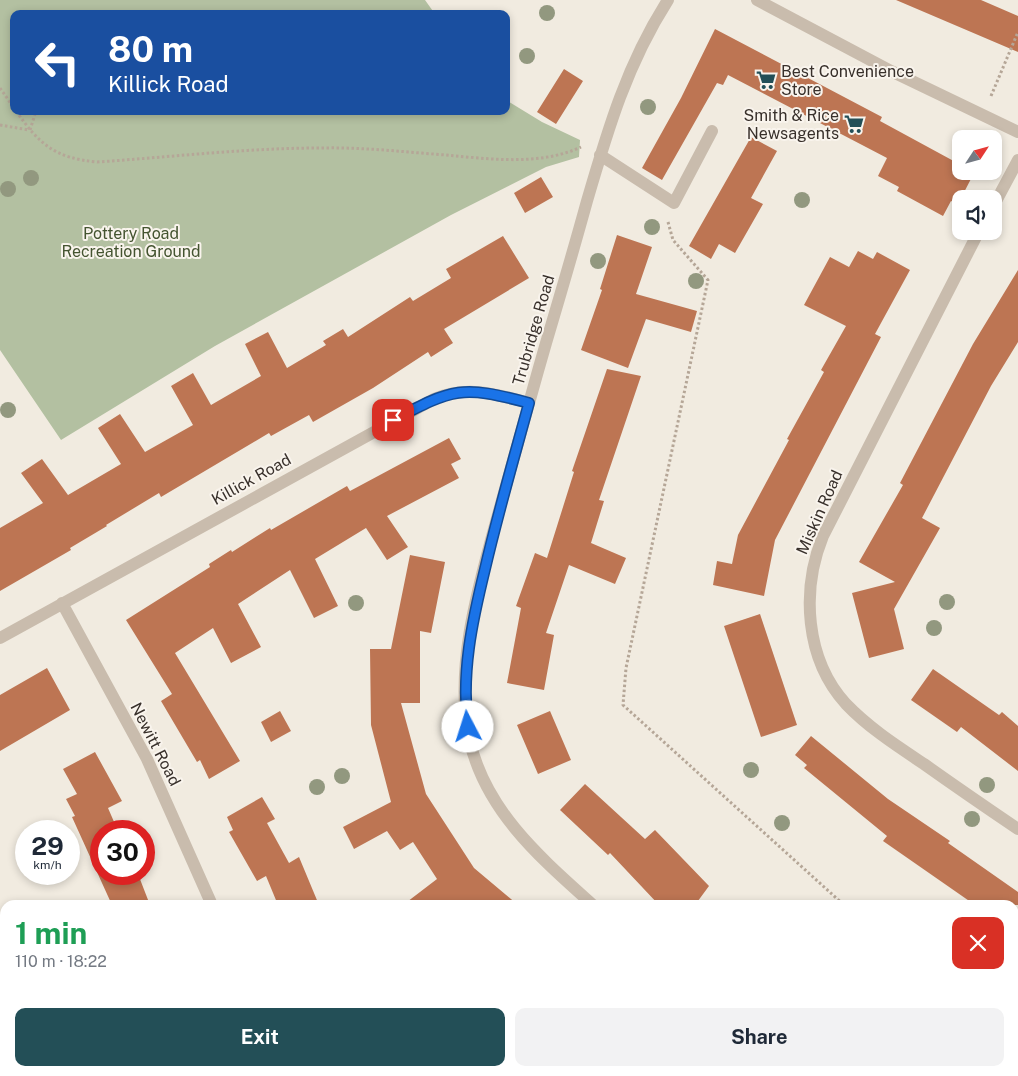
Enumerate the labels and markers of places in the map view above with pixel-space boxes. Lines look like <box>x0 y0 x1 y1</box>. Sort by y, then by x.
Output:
place label: Best Convenience Store <box>781 62 914 99</box>
supermarket icon: Best Convenience Store <box>755 69 777 91</box>
place label: Smith & Rice Newsagents <box>744 106 839 143</box>
supermarket icon: Smith & Rice Newsagents <box>843 113 865 135</box>
pin <box>372 399 414 441</box>

